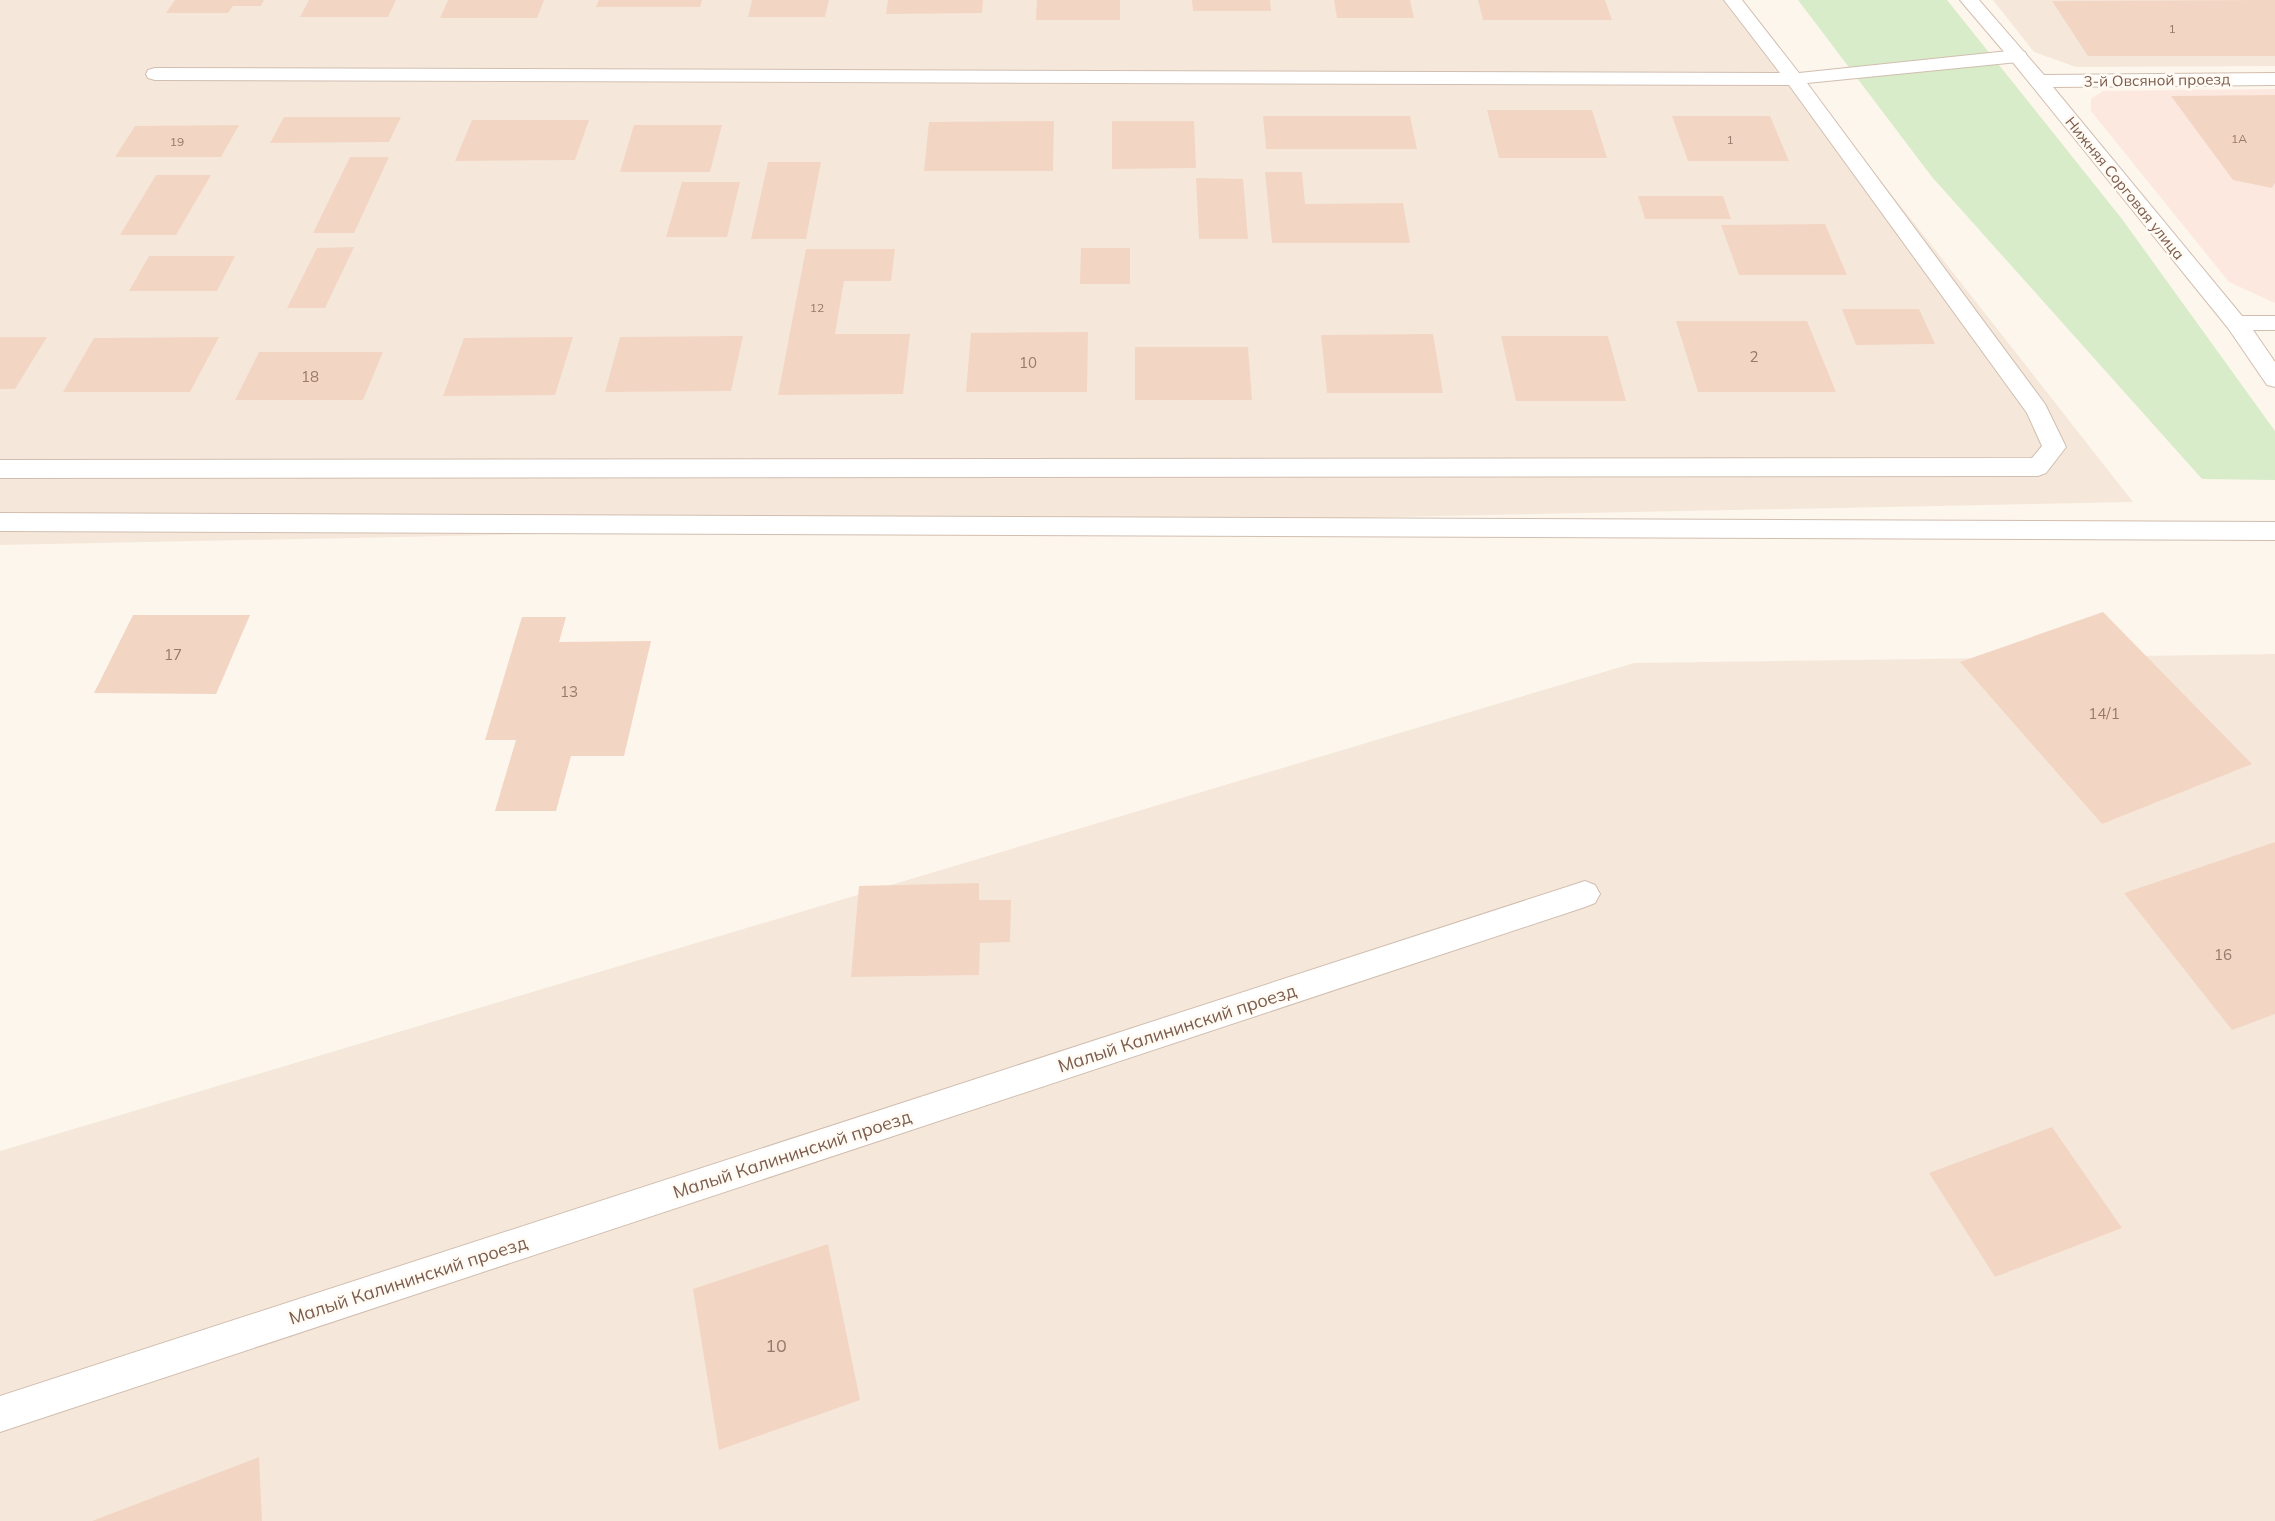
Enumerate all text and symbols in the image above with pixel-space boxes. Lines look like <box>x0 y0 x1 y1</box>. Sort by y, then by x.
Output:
house number: 1 <box>2168 21 2176 36</box>
street label: 3-й Овсяной проезд <box>2084 69 2230 91</box>
street label: Нижняя Сорговая улица <box>2061 113 2189 263</box>
house number: 1А <box>2231 131 2247 146</box>
house number: 1 <box>1726 132 1734 147</box>
house number: 19 <box>170 134 184 149</box>
house number: 12 <box>810 300 824 315</box>
house number: 2 <box>1749 347 1759 366</box>
house number: 10 <box>1019 353 1037 372</box>
house number: 18 <box>301 367 319 386</box>
house number: 17 <box>164 645 182 664</box>
house number: 13 <box>560 682 578 701</box>
house number: 14/1 <box>2088 704 2120 723</box>
house number: 16 <box>2214 945 2232 964</box>
street label: Малый Калининский проезд <box>1055 979 1299 1077</box>
street label: Малый Калининский проезд <box>670 1105 914 1203</box>
street label: Малый Калининский проезд <box>286 1231 530 1329</box>
house number: 10 <box>765 1334 787 1357</box>

